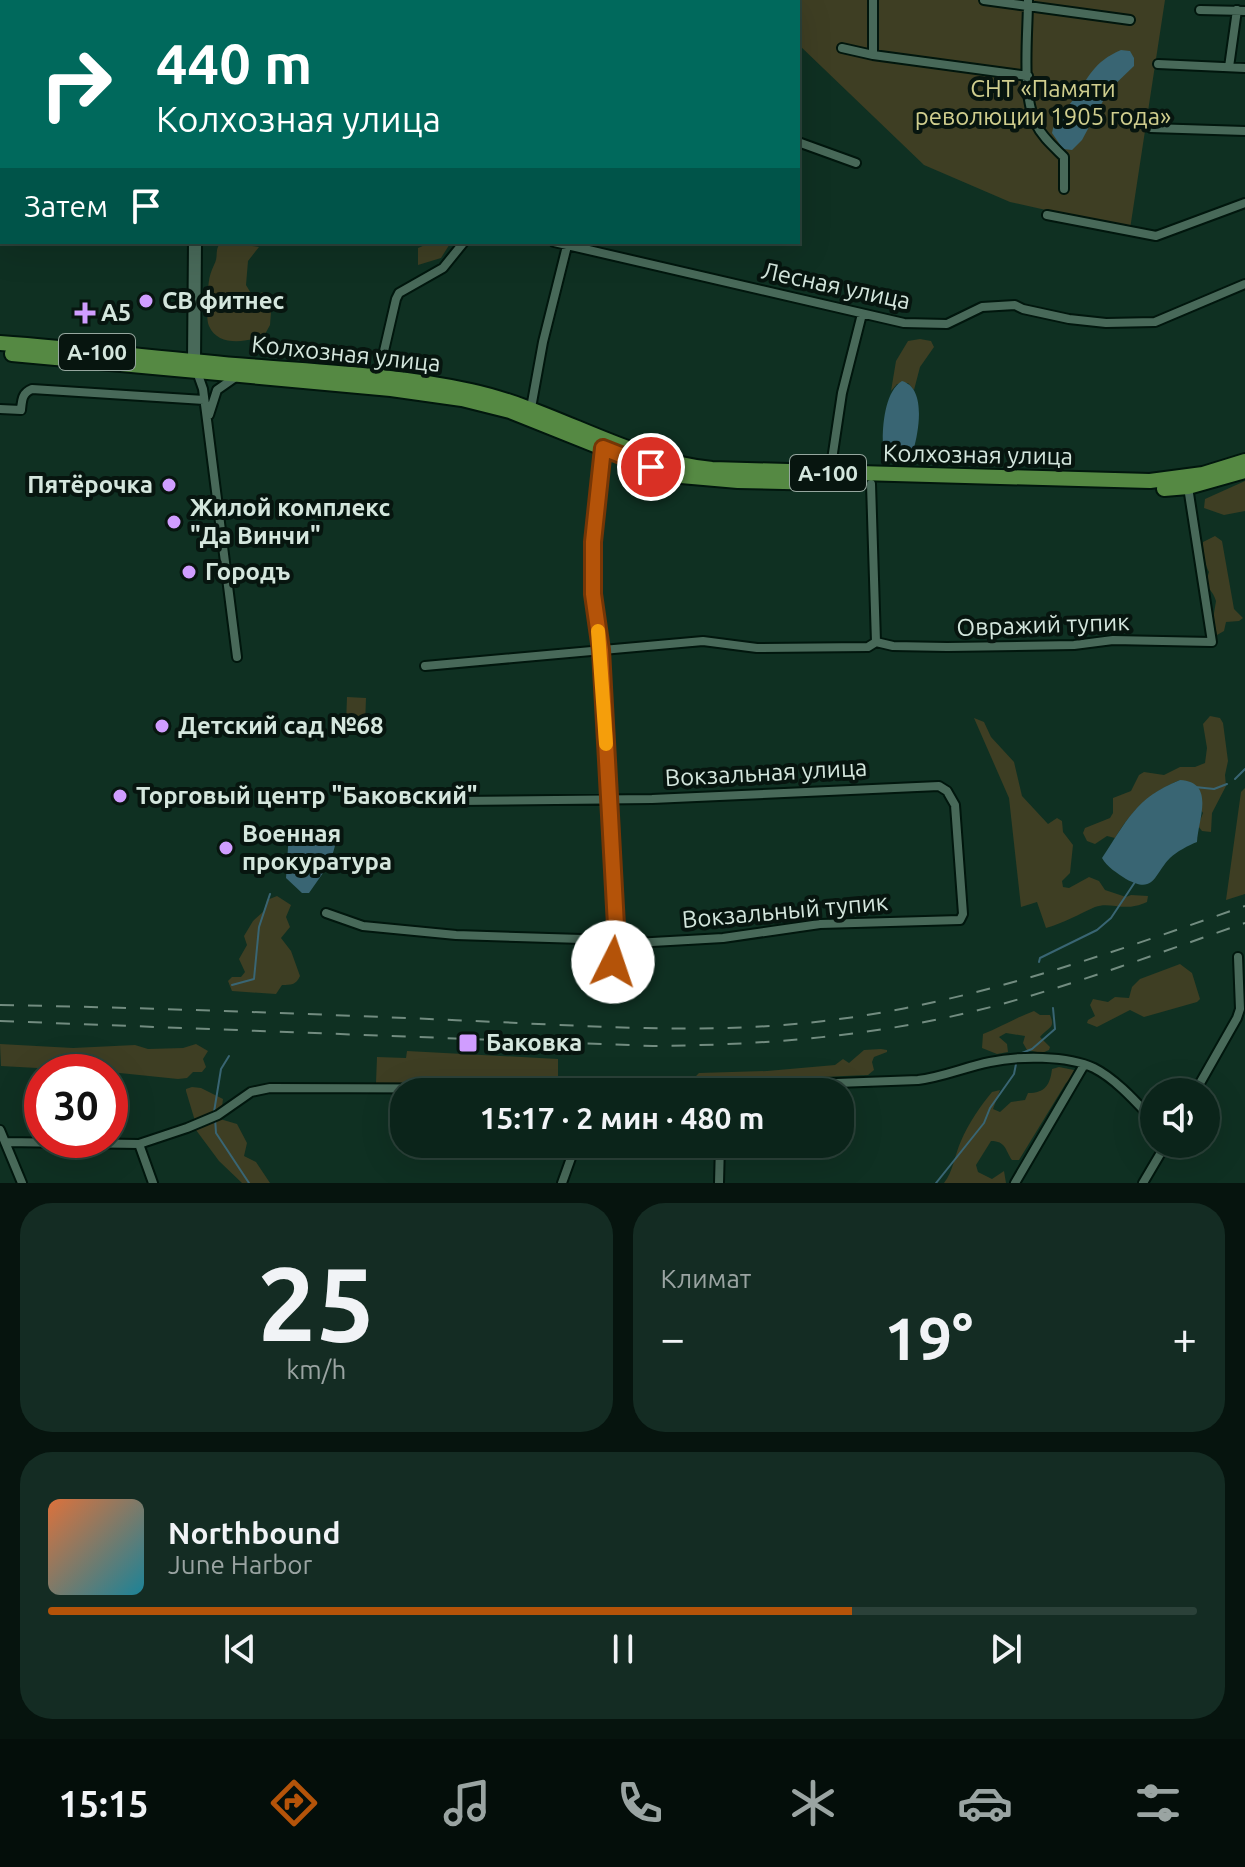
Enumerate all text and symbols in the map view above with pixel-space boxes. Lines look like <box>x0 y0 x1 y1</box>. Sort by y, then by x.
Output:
icon: right <box>24 32 128 136</box>
text: 440 m <box>156 32 312 95</box>
park label: СНТ «Памяти революции 1905 года» <box>915 75 1171 130</box>
text: Колхозная улица <box>156 98 441 139</box>
icon: arrive <box>124 184 168 228</box>
text: Затем <box>24 189 108 223</box>
street label: Лесная улица <box>759 257 913 314</box>
place label: СВ фитнес <box>162 287 285 314</box>
marker: СВ фитнес <box>137 292 155 310</box>
place label: А5 <box>101 299 131 326</box>
marker: А5 <box>76 304 94 322</box>
street label: Колхозная улица <box>250 330 442 377</box>
road number: А-100 <box>59 334 135 370</box>
pin <box>617 433 685 501</box>
street label: Колхозная улица <box>883 439 1073 470</box>
icon: arrive <box>629 445 673 489</box>
road number: А-100 <box>790 455 866 491</box>
place label: Пятёрочка <box>27 471 153 498</box>
marker: Пятёрочка <box>160 476 178 494</box>
place label: Жилой комплекс "Да Винчи" <box>190 494 391 549</box>
marker: Жилой комплекс "Да Винчи" <box>165 513 183 531</box>
place label: Городъ <box>205 558 291 585</box>
marker: Городъ <box>180 563 198 581</box>
street label: Овражий тупик <box>956 608 1130 641</box>
place label: Детский сад №68 <box>178 712 384 739</box>
marker: Детский сад №68 <box>153 717 171 735</box>
street label: Вокзальная улица <box>664 754 868 791</box>
place label: Торговый центр "Баковский" <box>136 782 478 809</box>
marker: Торговый центр "Баковский" <box>111 787 129 805</box>
place label: Военная прокуратура <box>242 820 392 875</box>
marker: Военная прокуратура <box>217 839 235 857</box>
street label: Вокзальный тупик <box>681 888 889 933</box>
position arrow <box>571 920 655 1004</box>
place label: Баковка <box>486 1029 582 1056</box>
marker: Баковка <box>457 1032 479 1054</box>
speed limit sign: 30 <box>24 1054 128 1158</box>
map controls <box>1140 1078 1220 1158</box>
button: sound <box>1140 1078 1220 1158</box>
text: 15:17 · 2 мин · 480 m <box>480 1101 764 1135</box>
text: 25 <box>258 1244 375 1361</box>
text: Климат <box>661 1264 751 1293</box>
text: 19° <box>884 1304 973 1371</box>
text: − <box>661 1313 685 1362</box>
text: + <box>1172 1313 1197 1362</box>
text: km/h <box>286 1355 346 1384</box>
text: Northbound <box>168 1516 340 1550</box>
text: June Harbor <box>168 1550 312 1579</box>
icon: previous <box>218 1627 262 1671</box>
icon: pause <box>601 1627 645 1671</box>
icon: next <box>984 1627 1028 1671</box>
icon: directions <box>266 1775 322 1831</box>
icon: music <box>439 1775 495 1831</box>
icon: phone <box>612 1775 668 1831</box>
icon: climate <box>785 1775 841 1831</box>
icon: car <box>957 1775 1013 1831</box>
icon: filters <box>1130 1775 1186 1831</box>
text: 15:15 <box>58 1783 149 1824</box>

